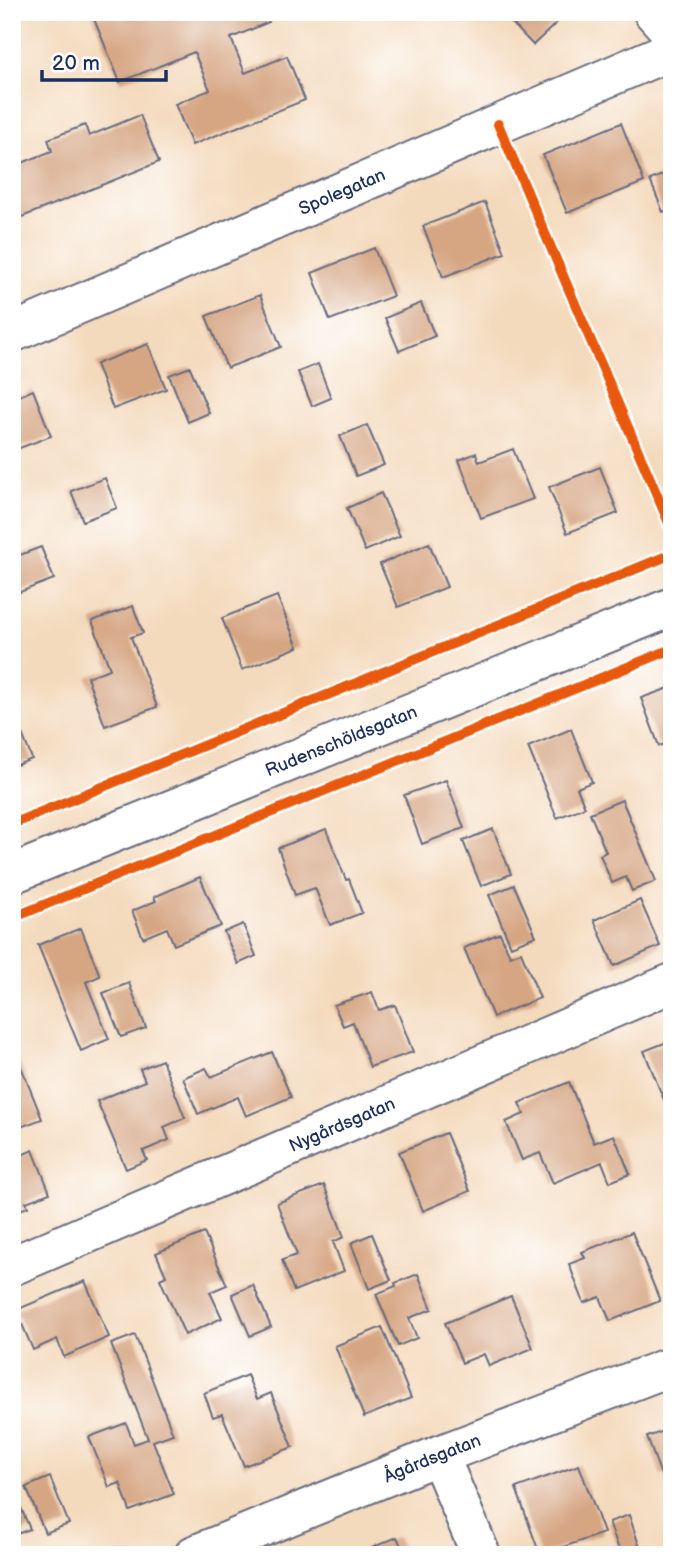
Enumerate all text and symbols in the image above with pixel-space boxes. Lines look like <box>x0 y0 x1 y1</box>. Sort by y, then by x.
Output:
scale bar <box>42 38 166 82</box>
text: 20 m <box>52 51 100 76</box>
street label: Spolegatan <box>295 164 388 219</box>
street label: Rudenschöldsgatan <box>262 701 420 781</box>
street label: Nygårdsgatan <box>286 1093 398 1156</box>
street label: Ågårdsgatan <box>380 1430 484 1487</box>

